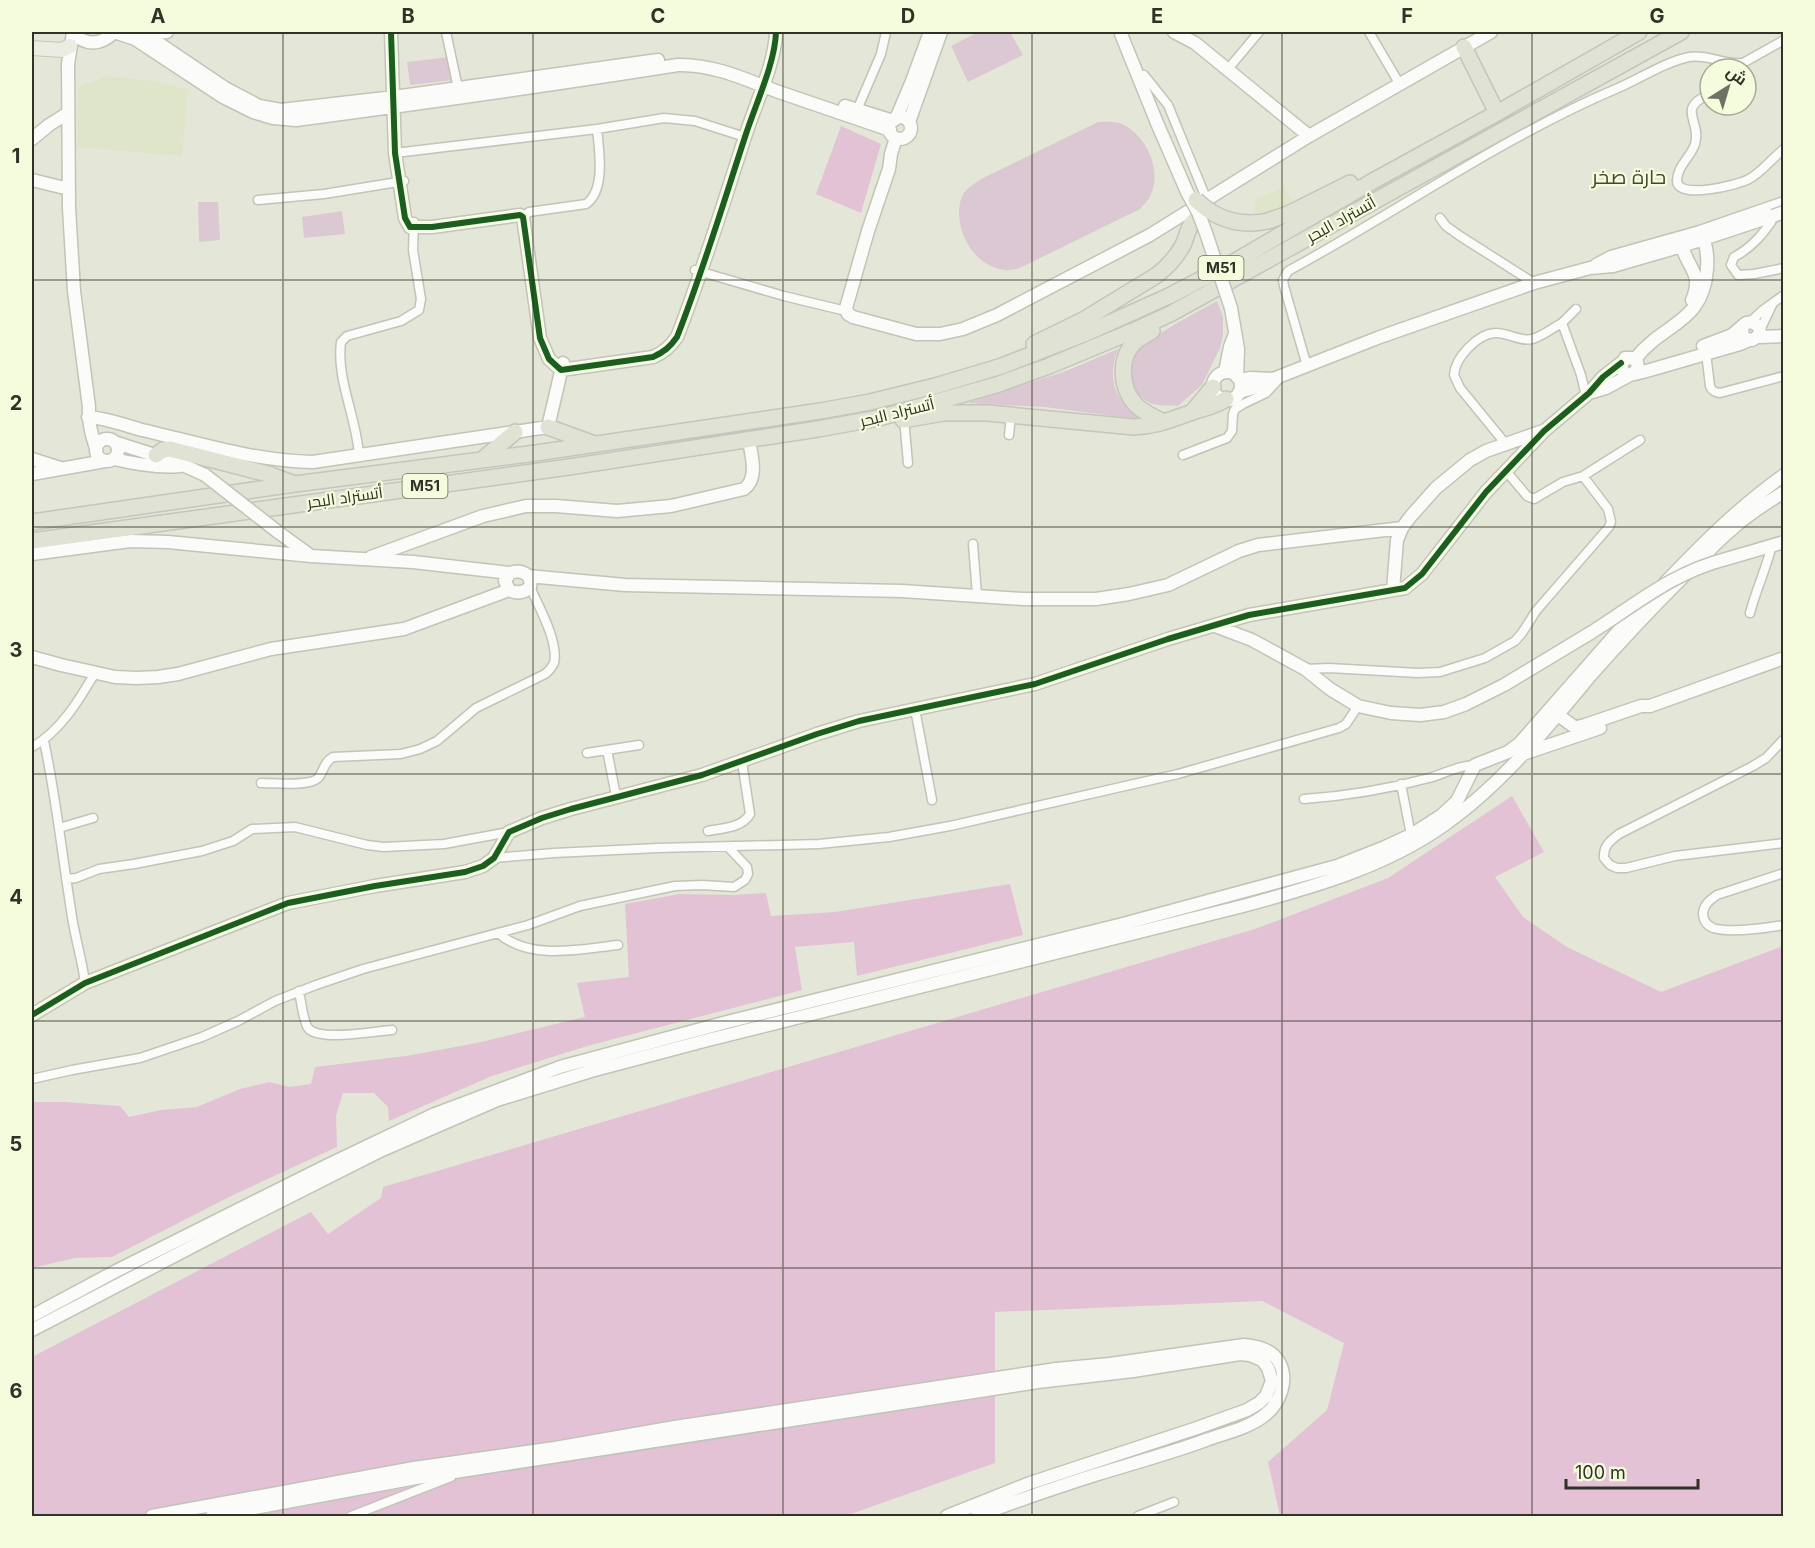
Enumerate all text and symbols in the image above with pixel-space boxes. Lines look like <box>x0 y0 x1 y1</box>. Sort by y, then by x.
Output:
text: A <box>151 4 166 28</box>
text: B <box>401 4 415 28</box>
text: C <box>651 4 665 28</box>
text: D <box>901 4 915 28</box>
text: E <box>1151 4 1163 28</box>
text: F <box>1401 4 1413 28</box>
text: G <box>1649 4 1665 28</box>
north arrow <box>1698 57 1758 117</box>
text: ش <box>1723 61 1751 89</box>
text: 1 <box>12 144 20 168</box>
district label: حارة صخر <box>1591 165 1666 189</box>
street label: أتستراد البحر <box>1302 192 1379 247</box>
road number: M51 <box>1198 256 1244 280</box>
text: 2 <box>10 391 22 415</box>
street label: أتستراد البحر <box>857 393 936 431</box>
road number: M51 <box>402 474 448 498</box>
street label: أتستراد البحر <box>305 482 384 512</box>
text: 3 <box>10 638 22 662</box>
text: 4 <box>9 885 23 909</box>
text: 5 <box>10 1132 22 1156</box>
text: 6 <box>10 1379 23 1403</box>
scale bar <box>1566 1452 1698 1490</box>
text: 100 m <box>1575 1462 1626 1483</box>

